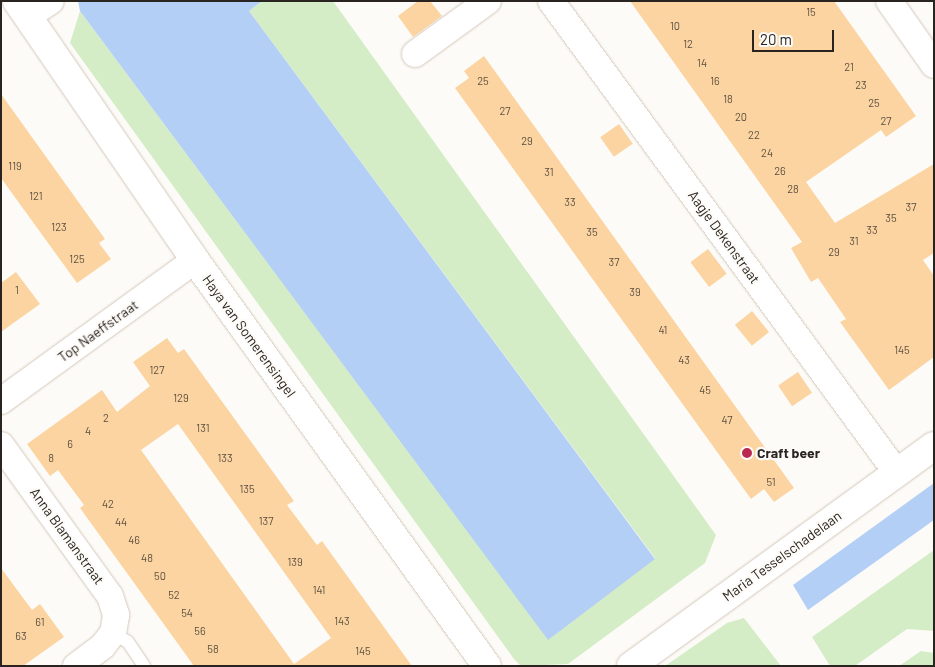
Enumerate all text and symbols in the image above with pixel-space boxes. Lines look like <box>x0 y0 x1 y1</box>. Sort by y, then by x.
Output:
house number: 15 <box>806 5 816 19</box>
house number: 10 <box>670 19 680 33</box>
scale bar <box>755 20 838 52</box>
text: 20 m <box>760 30 792 48</box>
house number: 12 <box>683 37 693 51</box>
house number: 14 <box>697 56 707 70</box>
house number: 21 <box>844 60 854 74</box>
house number: 25 <box>477 74 489 88</box>
house number: 16 <box>710 74 720 88</box>
house number: 23 <box>855 78 867 92</box>
house number: 18 <box>723 92 733 106</box>
house number: 25 <box>868 96 880 110</box>
house number: 27 <box>499 104 511 118</box>
house number: 20 <box>735 110 747 124</box>
house number: 27 <box>880 114 892 128</box>
house number: 22 <box>748 128 760 142</box>
house number: 29 <box>521 134 533 148</box>
house number: 24 <box>761 146 773 160</box>
house number: 119 <box>8 159 22 173</box>
house number: 26 <box>774 164 786 178</box>
house number: 31 <box>544 165 554 179</box>
house number: 28 <box>787 182 799 196</box>
street label: Aagje Dekenstraat <box>685 187 763 287</box>
house number: 121 <box>29 189 43 203</box>
house number: 33 <box>564 195 576 209</box>
house number: 37 <box>906 200 916 214</box>
house number: 35 <box>885 211 897 225</box>
house number: 123 <box>51 220 67 234</box>
house number: 33 <box>866 223 878 237</box>
house number: 35 <box>586 225 598 239</box>
house number: 31 <box>849 234 859 248</box>
house number: 29 <box>828 245 840 259</box>
house number: 125 <box>69 252 85 266</box>
house number: 37 <box>609 255 619 269</box>
street label: Haya van Somerensingel <box>199 271 299 401</box>
house number: 1 <box>15 283 19 297</box>
house number: 39 <box>629 285 641 299</box>
street label: Top Naeffstraat <box>55 296 141 366</box>
house number: 41 <box>659 323 667 337</box>
house number: 145 <box>894 343 910 357</box>
house number: 43 <box>678 353 690 367</box>
house number: 127 <box>150 363 164 377</box>
house number: 45 <box>699 383 711 397</box>
house number: 129 <box>173 391 189 405</box>
house number: 2 <box>103 411 109 425</box>
house number: 47 <box>722 413 732 427</box>
house number: 131 <box>196 421 210 435</box>
house number: 4 <box>85 424 91 438</box>
house number: 6 <box>67 437 73 451</box>
place label: Craft beer <box>757 445 820 461</box>
marker: Craft beer <box>741 447 753 459</box>
house number: 8 <box>48 451 54 465</box>
house number: 133 <box>217 451 233 465</box>
house number: 51 <box>766 475 776 489</box>
house number: 135 <box>239 482 255 496</box>
street label: Anna Blamanstraat <box>26 484 108 588</box>
house number: 42 <box>102 497 114 511</box>
street label: Maria Tesselschadelaan <box>719 507 845 605</box>
house number: 137 <box>259 514 273 528</box>
house number: 44 <box>115 515 127 529</box>
house number: 46 <box>128 533 140 547</box>
house number: 48 <box>141 551 153 565</box>
house number: 139 <box>287 555 303 569</box>
house number: 50 <box>154 569 166 583</box>
house number: 141 <box>313 583 325 597</box>
house number: 52 <box>168 588 180 602</box>
house number: 54 <box>181 606 193 620</box>
house number: 143 <box>334 614 350 628</box>
house number: 61 <box>35 615 45 629</box>
house number: 56 <box>194 624 206 638</box>
house number: 63 <box>15 629 27 643</box>
house number: 58 <box>207 642 219 656</box>
house number: 145 <box>355 644 371 658</box>

